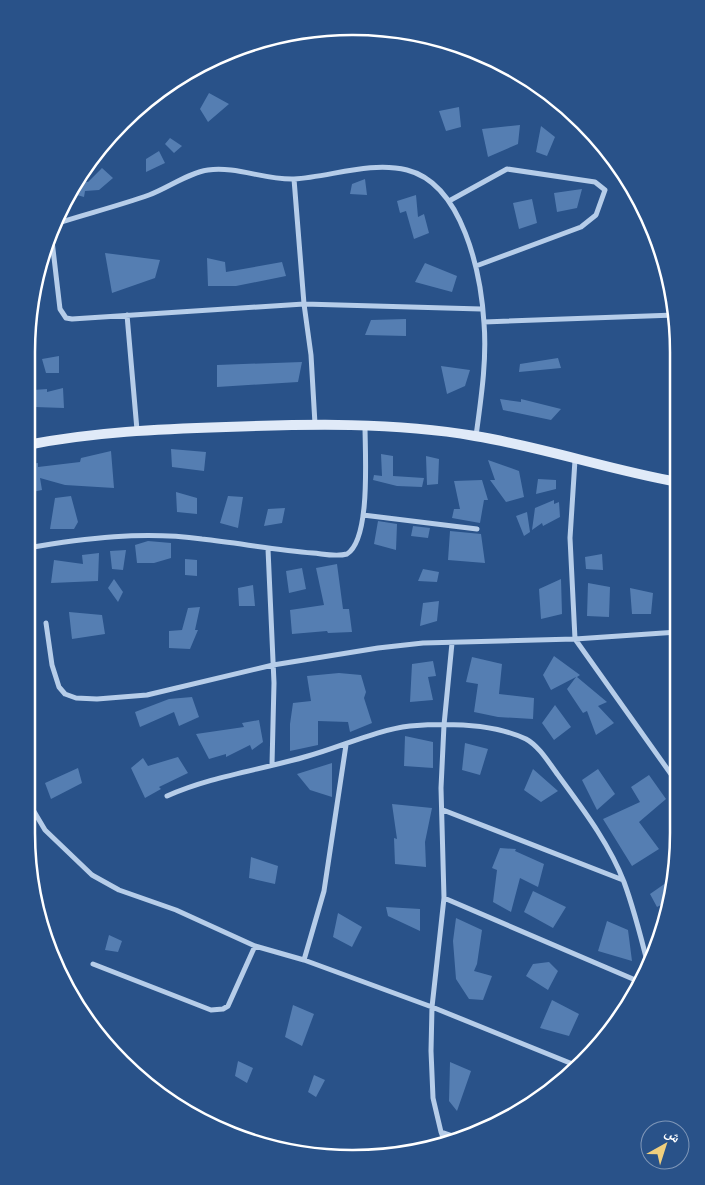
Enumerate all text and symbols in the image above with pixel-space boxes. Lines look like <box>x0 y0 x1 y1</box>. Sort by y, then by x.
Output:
north arrow <box>640 1120 690 1170</box>
text: ش <box>662 1123 685 1147</box>

